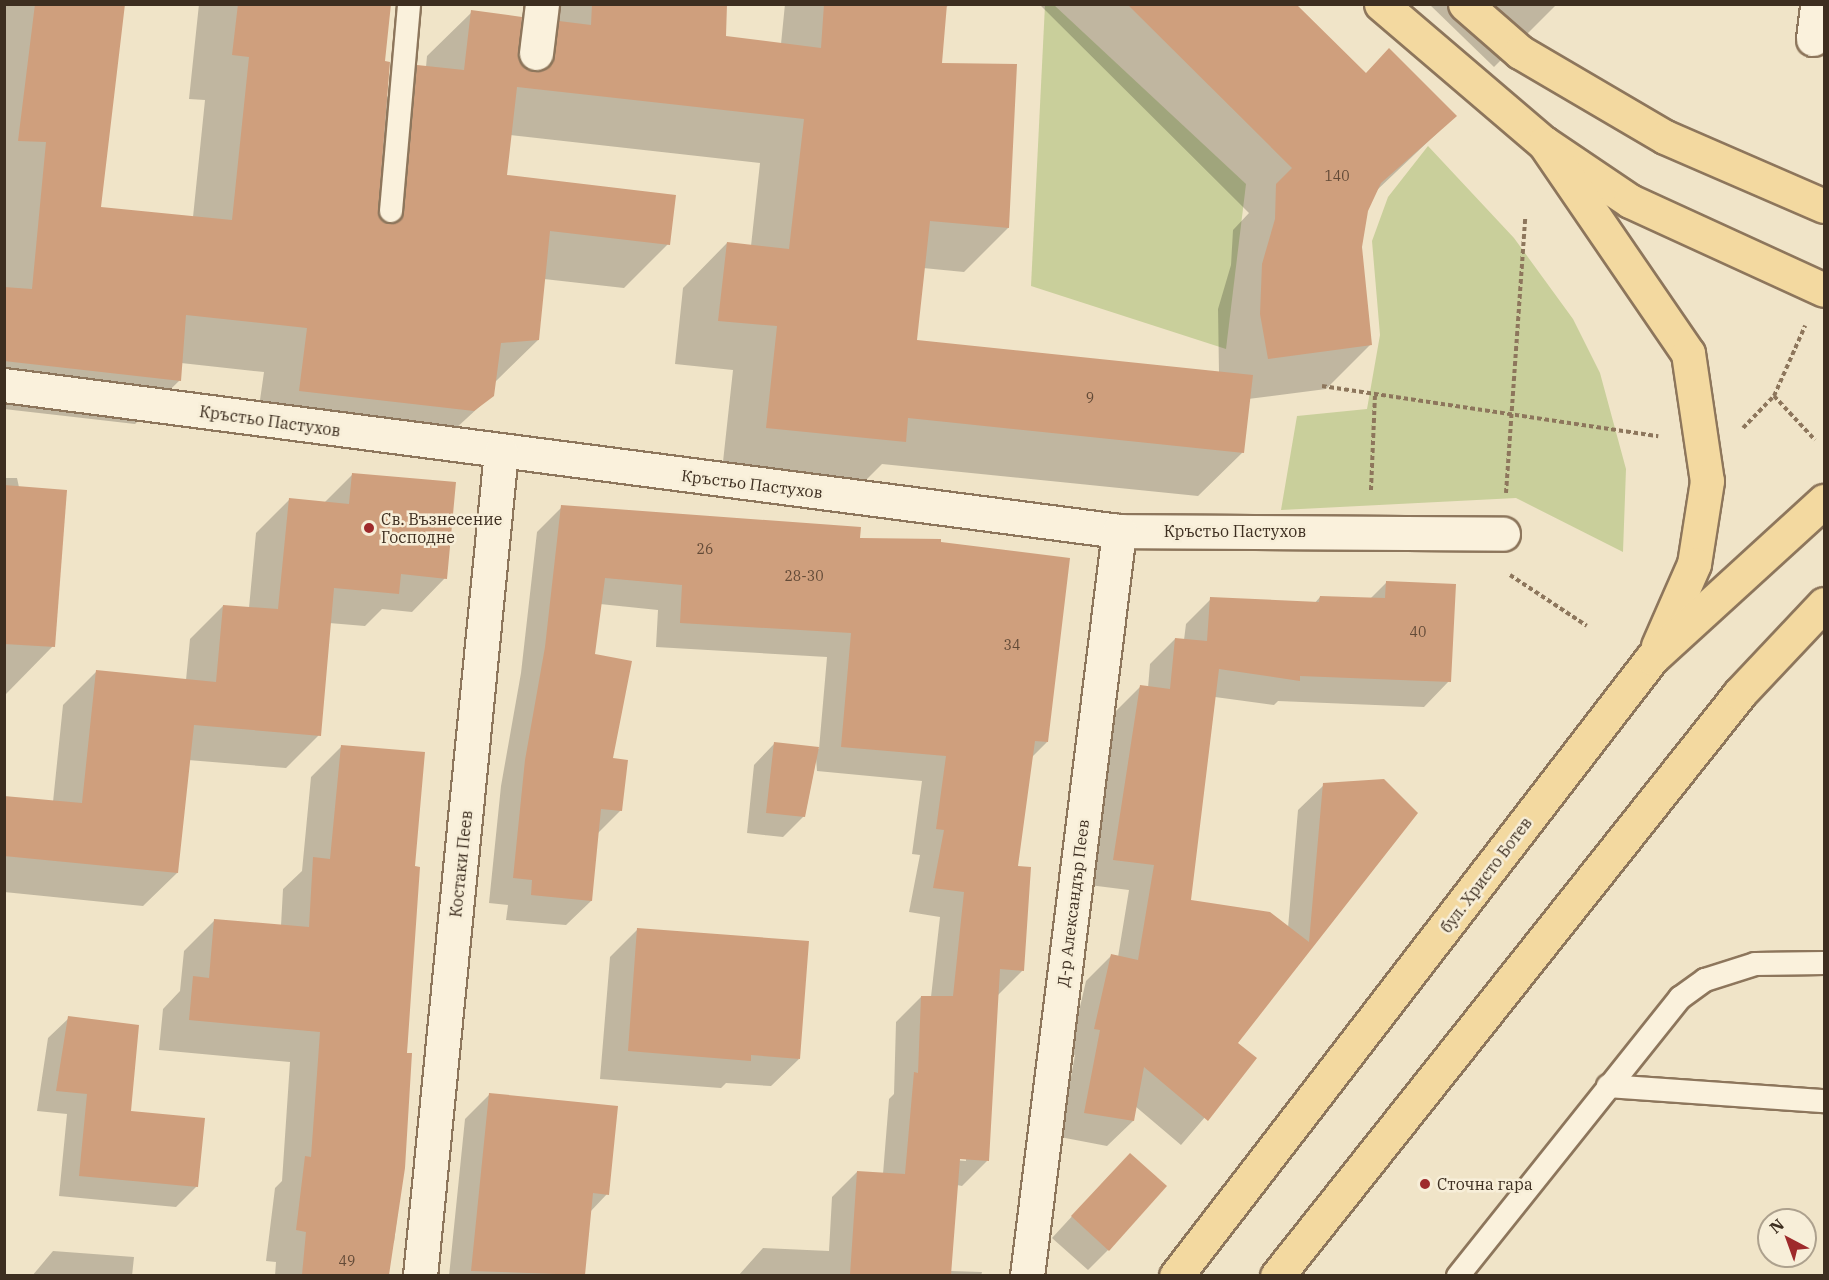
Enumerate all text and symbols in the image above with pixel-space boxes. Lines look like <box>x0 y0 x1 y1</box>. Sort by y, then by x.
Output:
house number: 140 <box>1324 168 1350 184</box>
house number: 9 <box>1086 390 1094 406</box>
street label: Кръстьо Пастухов <box>198 402 342 440</box>
street label: Кръстьо Пастухов <box>680 466 824 502</box>
place label: Св. Възнесение Господне <box>381 509 502 547</box>
marker: Св. Възнесение Господне <box>362 521 376 535</box>
street label: Кръстьо Пастухов <box>1164 521 1306 541</box>
house number: 26 <box>697 541 713 557</box>
house number: 28-30 <box>784 568 824 584</box>
house number: 40 <box>1410 624 1426 640</box>
house number: 34 <box>1004 637 1020 653</box>
street label: Костаки Пеев <box>446 810 476 918</box>
street label: бул. Христо Ботев <box>1436 814 1536 936</box>
street label: Д-р Александър Пеев <box>1053 818 1093 988</box>
place label: Сточна гара <box>1437 1174 1533 1194</box>
marker: Сточна гара <box>1418 1177 1432 1191</box>
north arrow <box>1757 1208 1817 1268</box>
text: N <box>1765 1214 1788 1238</box>
house number: 49 <box>339 1253 355 1269</box>

